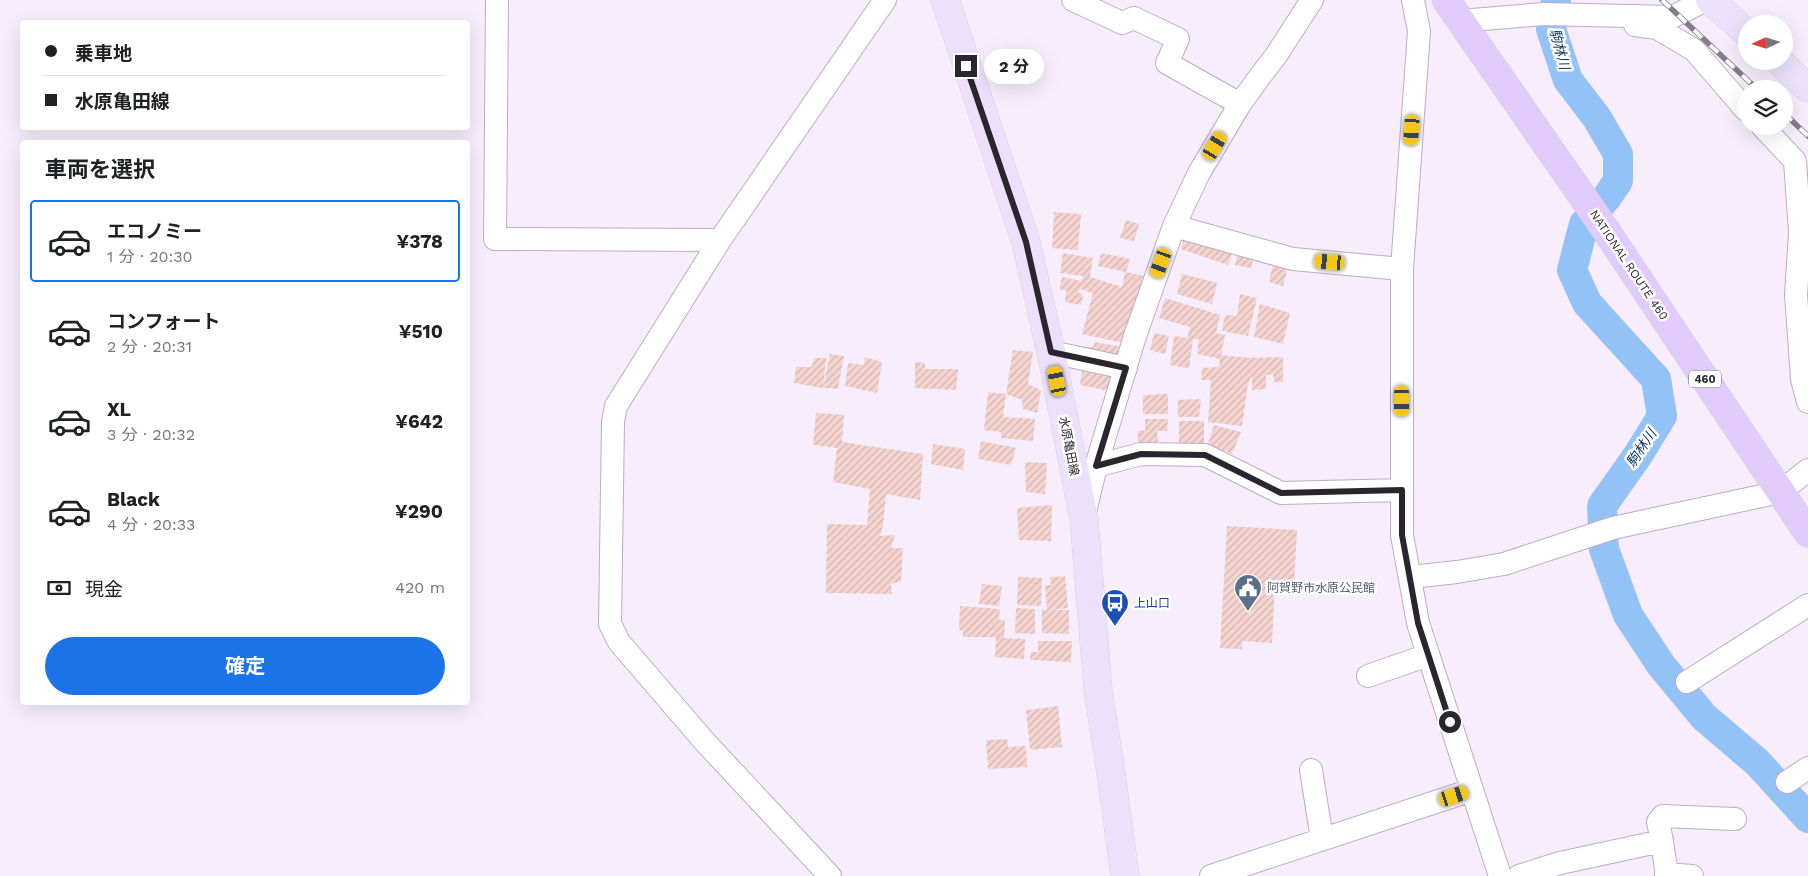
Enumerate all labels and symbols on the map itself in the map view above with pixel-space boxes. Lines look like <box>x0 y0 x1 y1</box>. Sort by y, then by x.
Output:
north arrow <box>1738 15 1792 70</box>
water label: 駒林川 <box>1547 27 1574 73</box>
callout: 2 分 <box>984 48 1044 84</box>
route end <box>955 55 977 77</box>
car <box>1403 115 1420 145</box>
car <box>1200 129 1229 163</box>
street label: NATIONAL ROUTE 460 <box>1587 207 1671 323</box>
car <box>1148 246 1173 280</box>
car <box>1314 253 1345 271</box>
car <box>1046 365 1067 397</box>
road number: 460 <box>1689 370 1721 388</box>
car <box>1394 386 1409 416</box>
street label: 水原亀田線 <box>1056 415 1082 477</box>
water label: 駒林川 <box>1623 424 1660 470</box>
public building icon: 阿賀野市水原公民館 <box>1233 573 1263 612</box>
place label: 阿賀野市水原公民館 <box>1267 581 1375 595</box>
bus stop icon: 上山口 <box>1100 588 1130 627</box>
place label: 上山口 <box>1134 596 1170 610</box>
route start <box>1439 711 1461 733</box>
car <box>1437 784 1470 808</box>

